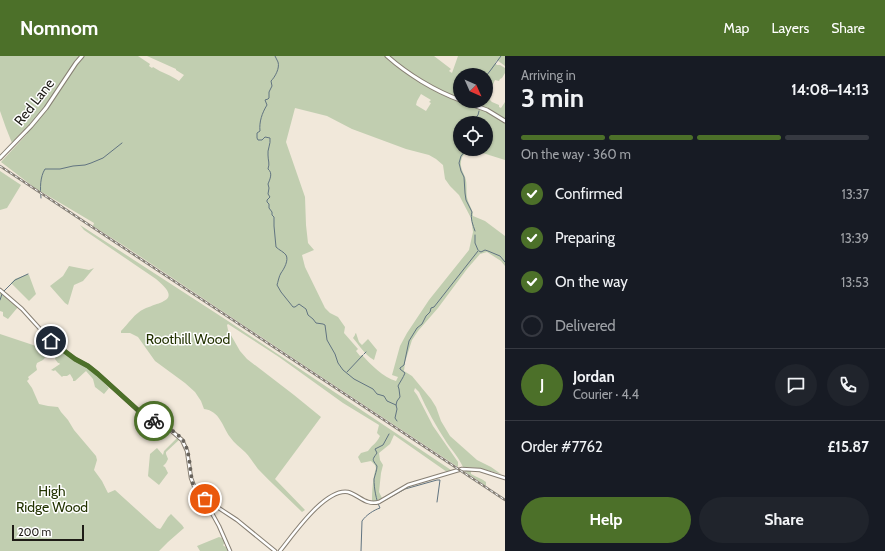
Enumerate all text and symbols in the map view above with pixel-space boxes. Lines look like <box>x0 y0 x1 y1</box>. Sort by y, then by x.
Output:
text: Nomnom <box>20 17 98 40</box>
text: Map <box>724 19 749 37</box>
text: Layers <box>771 19 809 37</box>
text: Share <box>831 19 865 37</box>
text: Arriving in <box>521 67 576 83</box>
north arrow <box>453 68 493 108</box>
map controls <box>453 68 493 156</box>
street label: Red Lane <box>10 75 58 129</box>
text: 14:08–14:13 <box>791 81 869 99</box>
text: 3 min <box>521 82 584 114</box>
button: locate <box>453 116 493 156</box>
text: On the way · 360 m <box>521 146 631 162</box>
icon: check <box>521 183 543 205</box>
text: Confirmed <box>555 185 623 203</box>
text: 13:37 <box>841 186 869 202</box>
icon: check <box>521 227 543 249</box>
text: Preparing <box>555 229 615 247</box>
text: 13:39 <box>841 230 869 246</box>
icon: check <box>521 271 543 293</box>
text: On the way <box>555 273 628 291</box>
text: 13:53 <box>841 274 869 290</box>
text: Delivered <box>555 317 616 335</box>
pin <box>34 324 68 358</box>
icon: home <box>40 330 62 352</box>
park label: Roothill Wood <box>146 330 230 348</box>
button: chat <box>775 364 817 406</box>
button: phone <box>827 364 869 406</box>
text: Jordan <box>573 368 615 386</box>
text: J <box>540 376 544 394</box>
text: Courier · 4.4 <box>573 386 639 402</box>
courier <box>134 401 174 441</box>
icon: bike <box>143 410 165 432</box>
text: Order #7762 <box>521 438 603 456</box>
text: £15.87 <box>828 438 869 456</box>
park label: High Ridge Wood <box>16 482 88 516</box>
pin <box>188 482 222 516</box>
icon: bag <box>194 488 216 510</box>
button: Help <box>521 497 691 543</box>
button: Share <box>699 497 869 543</box>
scale bar <box>12 523 84 542</box>
text: 200 m <box>18 525 51 539</box>

